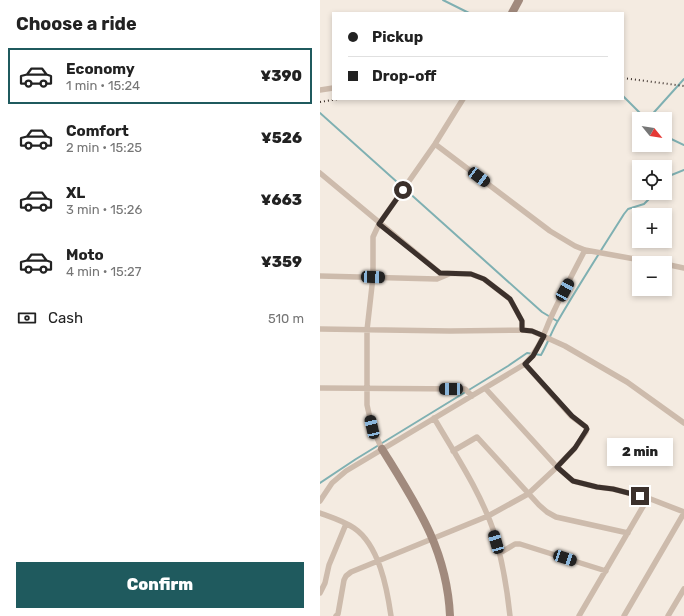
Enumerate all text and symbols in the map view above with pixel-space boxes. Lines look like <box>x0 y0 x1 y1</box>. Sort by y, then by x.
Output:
text: Choose a ride <box>16 13 137 35</box>
text: Pickup <box>372 28 423 46</box>
icon: car <box>18 58 54 94</box>
text: Economy <box>66 60 135 78</box>
text: ¥390 <box>261 67 302 85</box>
text: Drop-off <box>372 67 436 85</box>
text: 1 min · 15:24 <box>66 78 140 93</box>
north arrow <box>632 112 672 152</box>
map controls <box>632 112 672 296</box>
icon: car <box>18 120 54 156</box>
text: Comfort <box>66 122 129 140</box>
text: ¥526 <box>261 129 302 147</box>
text: 2 min · 15:25 <box>66 140 142 155</box>
button: locate <box>632 160 672 200</box>
car <box>466 165 492 189</box>
route start <box>394 181 412 199</box>
icon: car <box>18 182 54 218</box>
text: XL <box>66 184 85 202</box>
text: ¥663 <box>261 191 302 209</box>
text: 3 min · 15:26 <box>66 202 142 217</box>
button: + <box>632 208 672 248</box>
icon: car <box>18 244 54 280</box>
text: Moto <box>66 246 104 264</box>
text: ¥359 <box>261 253 302 271</box>
button: − <box>632 256 672 296</box>
text: 4 min · 15:27 <box>66 264 141 279</box>
car <box>361 271 385 283</box>
car <box>554 277 576 303</box>
icon: cash <box>16 307 38 329</box>
text: Cash <box>48 309 83 327</box>
text: 510 m <box>268 311 304 326</box>
car <box>439 383 463 395</box>
car <box>363 414 381 440</box>
callout: 2 min <box>607 438 673 466</box>
text: 2 min <box>622 444 658 459</box>
route end <box>631 487 649 505</box>
car <box>487 529 505 555</box>
car <box>552 549 578 567</box>
button: Confirm <box>16 562 304 608</box>

